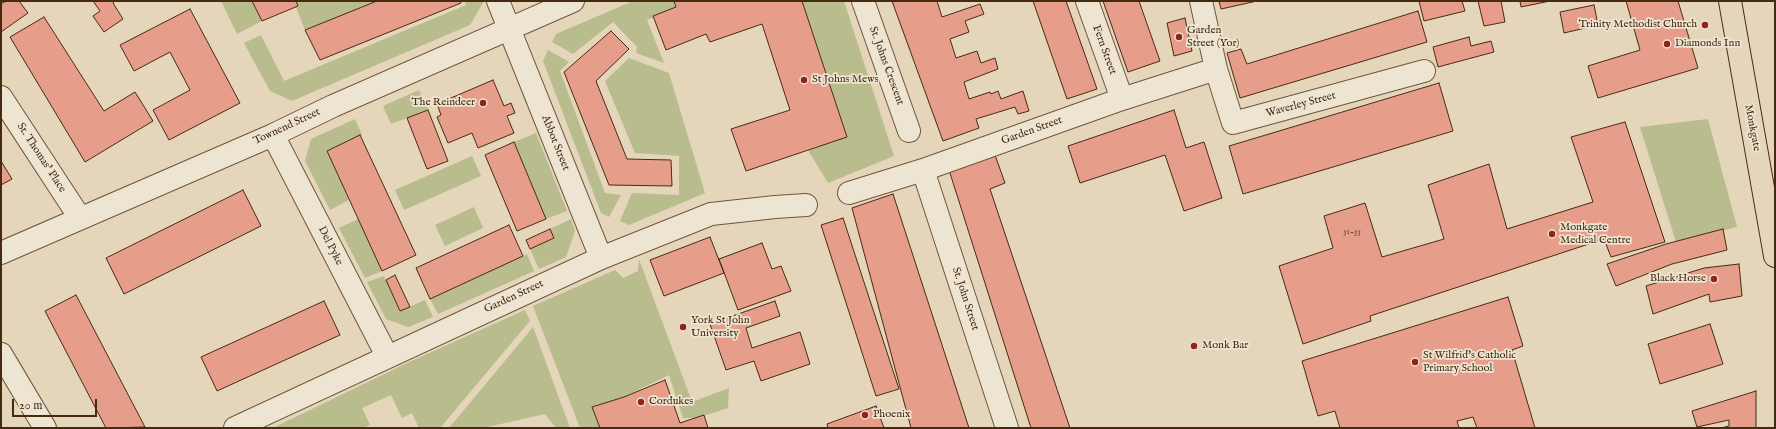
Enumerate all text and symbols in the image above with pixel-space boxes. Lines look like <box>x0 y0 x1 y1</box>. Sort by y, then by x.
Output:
place label: Trinity Methodist Church <box>1579 18 1697 32</box>
marker: Trinity Methodist Church <box>1700 20 1710 30</box>
street label: Fern Street <box>1089 24 1119 76</box>
place label: Garden Street (Yor) <box>1187 24 1239 50</box>
street label: St. Johns Crescent <box>866 25 906 107</box>
marker: Garden Street (Yor) <box>1174 32 1184 42</box>
place label: Diamonds Inn <box>1675 37 1740 51</box>
marker: Diamonds Inn <box>1662 39 1672 49</box>
place label: St Johns Mews <box>812 73 878 87</box>
marker: St Johns Mews <box>799 75 809 85</box>
street label: Waverley Street <box>1265 89 1337 121</box>
place label: The Reindeer <box>412 96 475 110</box>
marker: The Reindeer <box>478 98 488 108</box>
street label: Monkgate <box>1741 103 1763 153</box>
street label: Townend Street <box>251 106 323 148</box>
street label: Abbot Street <box>538 113 572 173</box>
street label: Garden Street <box>1000 114 1064 148</box>
street label: St. Thomas' Place <box>14 121 68 195</box>
place label: Monkgate Medical Centre <box>1560 221 1631 247</box>
street label: Del Pyke <box>315 224 345 268</box>
house number: 31-33 <box>1343 227 1361 237</box>
marker: Monkgate Medical Centre <box>1547 229 1557 239</box>
street label: St. John Street <box>949 266 981 332</box>
place label: Black Horse <box>1650 272 1706 286</box>
marker: Black Horse <box>1709 274 1719 284</box>
street label: Garden Street <box>482 277 546 317</box>
place label: York St John University <box>691 314 750 340</box>
marker: York St John University <box>678 322 688 332</box>
place label: Monk Bar <box>1202 339 1248 353</box>
marker: Monk Bar <box>1189 341 1199 351</box>
place label: St Wilfrid's Catholic Primary School <box>1423 349 1516 375</box>
marker: St Wilfrid's Catholic Primary School <box>1410 357 1420 367</box>
scale bar <box>14 391 99 417</box>
place label: Cordukes <box>649 395 693 409</box>
marker: Cordukes <box>636 397 646 407</box>
text: 20 m <box>19 398 42 413</box>
place label: Phoenix <box>873 408 910 422</box>
marker: Phoenix <box>860 410 870 420</box>

